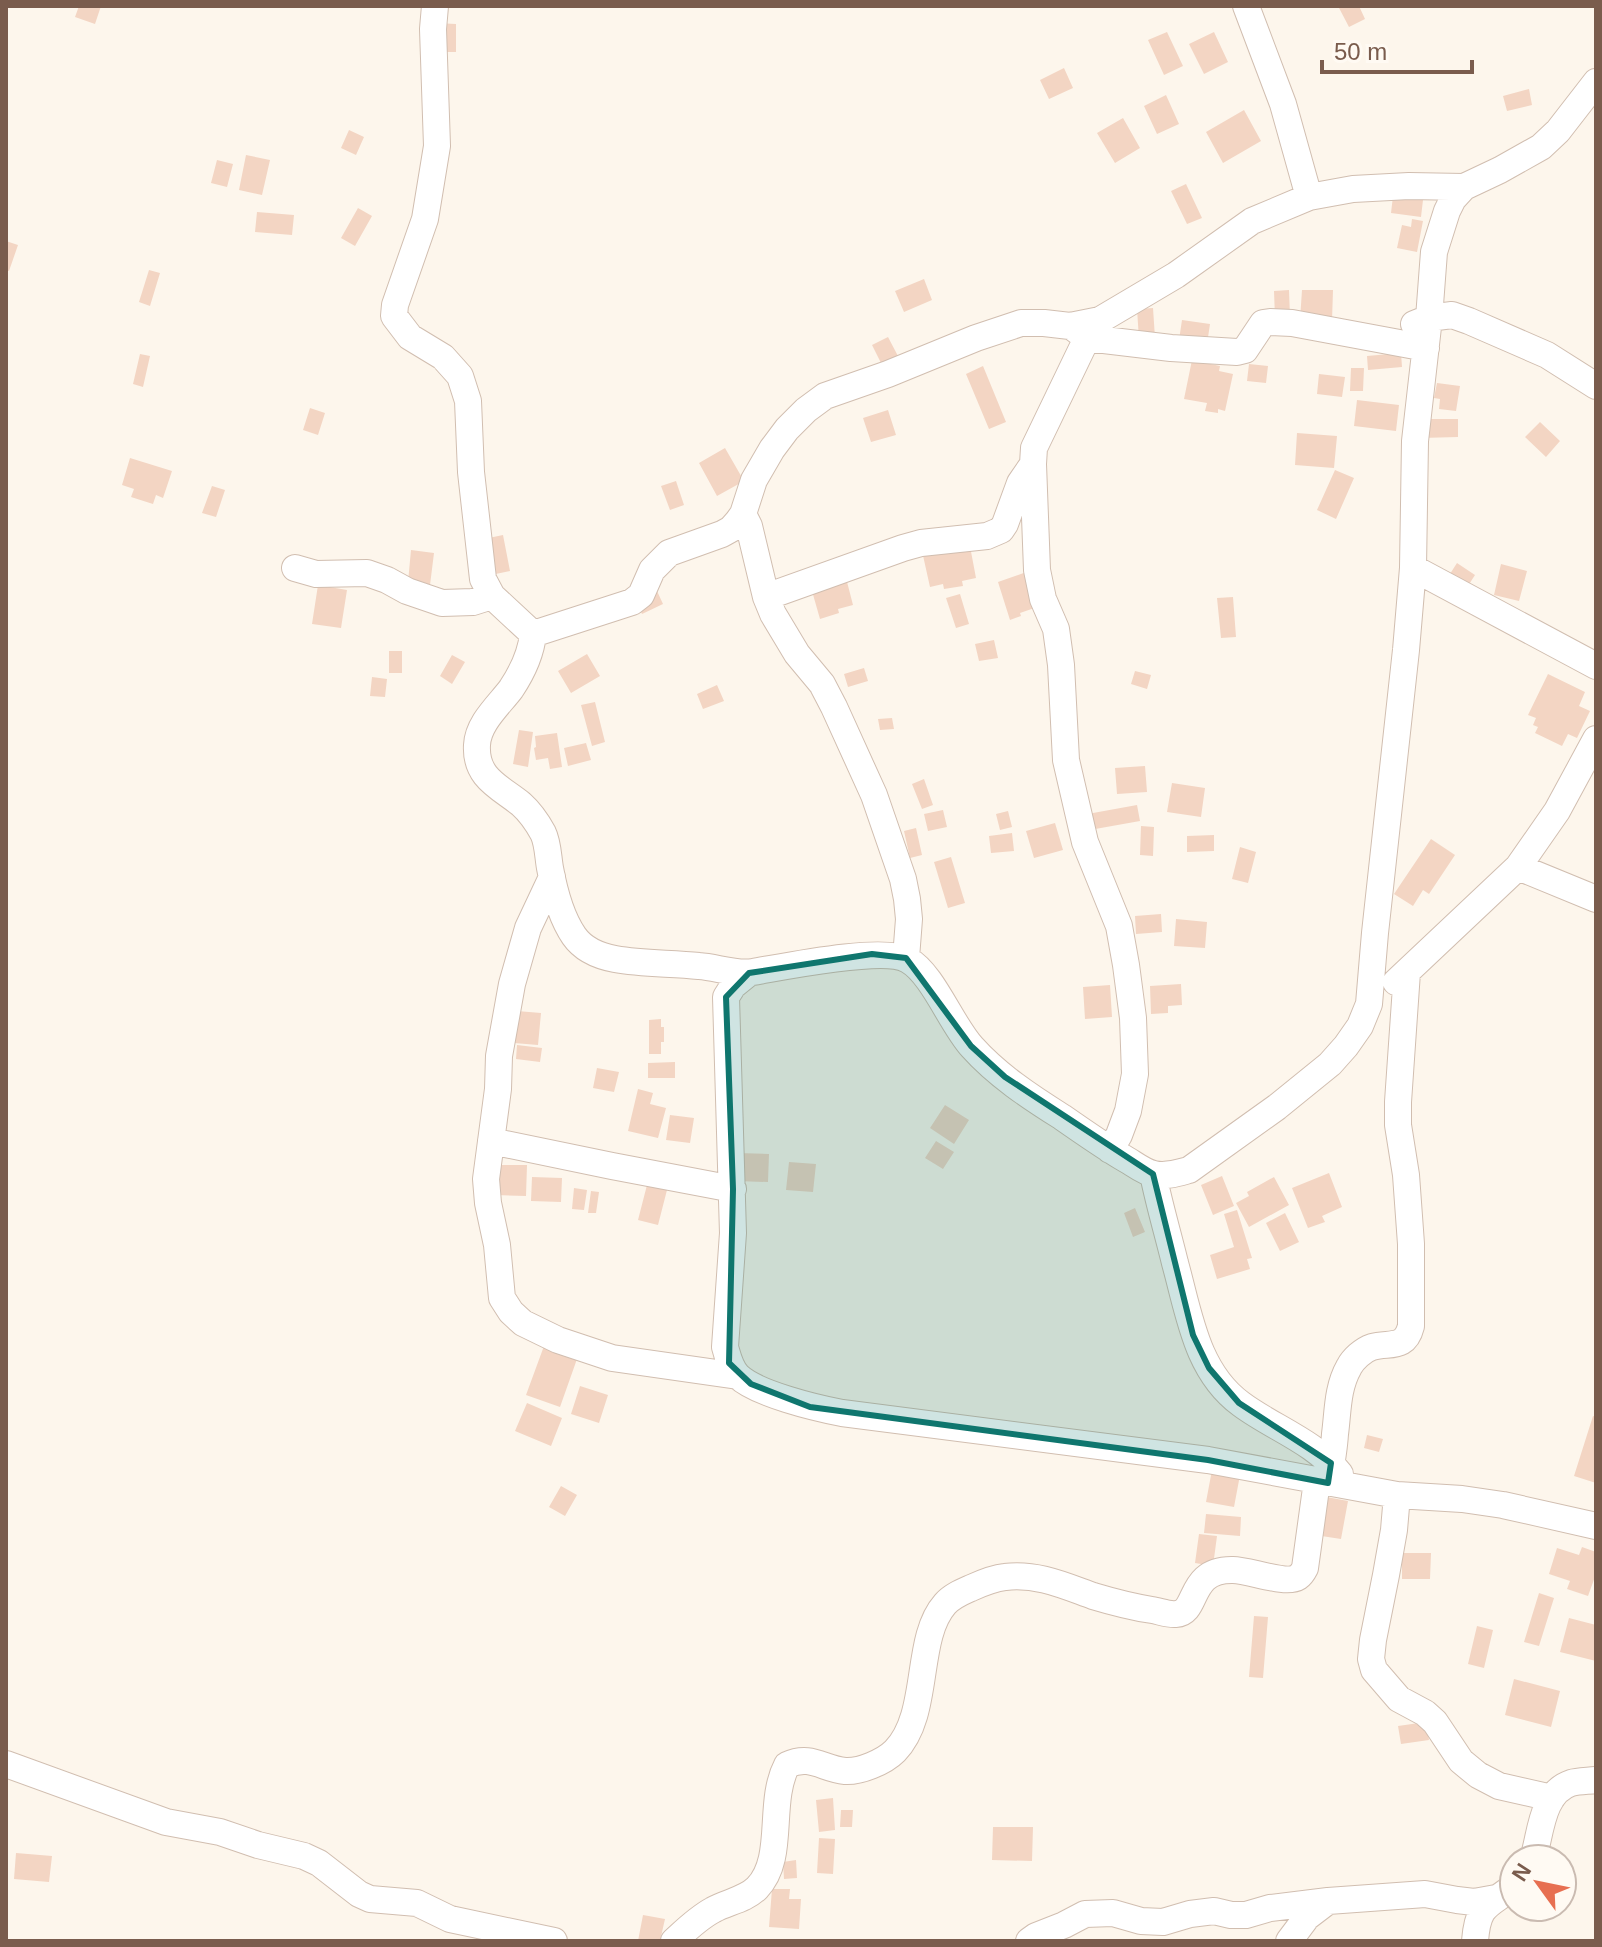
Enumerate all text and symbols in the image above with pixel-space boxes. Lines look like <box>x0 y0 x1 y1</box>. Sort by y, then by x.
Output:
scale bar <box>1322 24 1472 74</box>
text: 50 m <box>1334 38 1387 65</box>
north arrow <box>1498 1843 1578 1923</box>
text: N <box>1507 1859 1536 1886</box>

